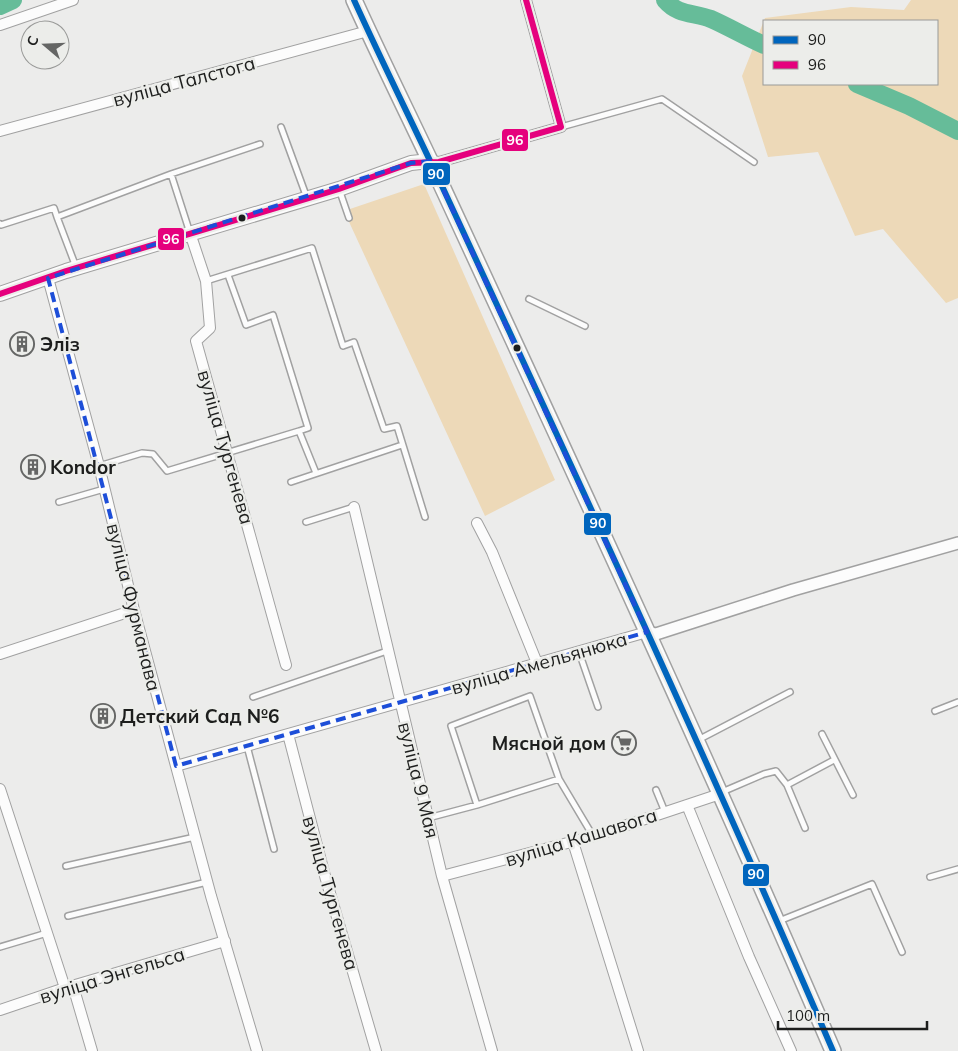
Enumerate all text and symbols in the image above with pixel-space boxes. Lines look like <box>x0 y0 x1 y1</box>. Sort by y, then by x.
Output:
north arrow <box>20 20 70 70</box>
legend <box>763 20 938 85</box>
text: 90 <box>808 30 826 49</box>
text: С <box>23 33 43 48</box>
street label: вуліца Талстога <box>110 50 258 112</box>
text: 96 <box>808 55 826 74</box>
line badge: 96 <box>501 128 529 152</box>
text: 96 <box>507 131 523 149</box>
line badge: 90 <box>422 162 451 186</box>
text: 90 <box>428 165 444 183</box>
unlabelled marker <box>237 213 247 223</box>
line badge: 96 <box>157 227 185 251</box>
text: 96 <box>163 230 179 248</box>
building icon: Эліз <box>9 331 35 357</box>
place label: Эліз <box>40 332 80 356</box>
unlabelled marker <box>512 343 522 353</box>
street label: вуліца Тургенева <box>193 367 259 527</box>
building icon: Kondor <box>20 454 46 480</box>
place label: Kondor <box>50 455 116 479</box>
line badge: 90 <box>583 512 612 536</box>
text: 90 <box>590 514 606 532</box>
street label: вуліца Фурманава <box>102 521 166 693</box>
street label: вуліца Амельянюка <box>448 626 630 700</box>
building icon: Детский Сад №6 <box>90 703 116 729</box>
place label: Детский Сад №6 <box>120 704 279 728</box>
street label: вуліца 9 Мая <box>393 719 445 841</box>
supermarket icon: Мясной дом <box>611 730 637 756</box>
place label: Мясной дом <box>492 731 606 755</box>
street label: вуліца Кашавога <box>502 803 660 871</box>
street label: вуліца Тургенева <box>298 813 364 973</box>
line badge: 90 <box>742 863 770 887</box>
text: 90 <box>748 865 764 883</box>
street label: вуліца Энгельса <box>36 942 188 1008</box>
scale bar <box>778 998 927 1030</box>
text: 100 m <box>786 1006 830 1025</box>

